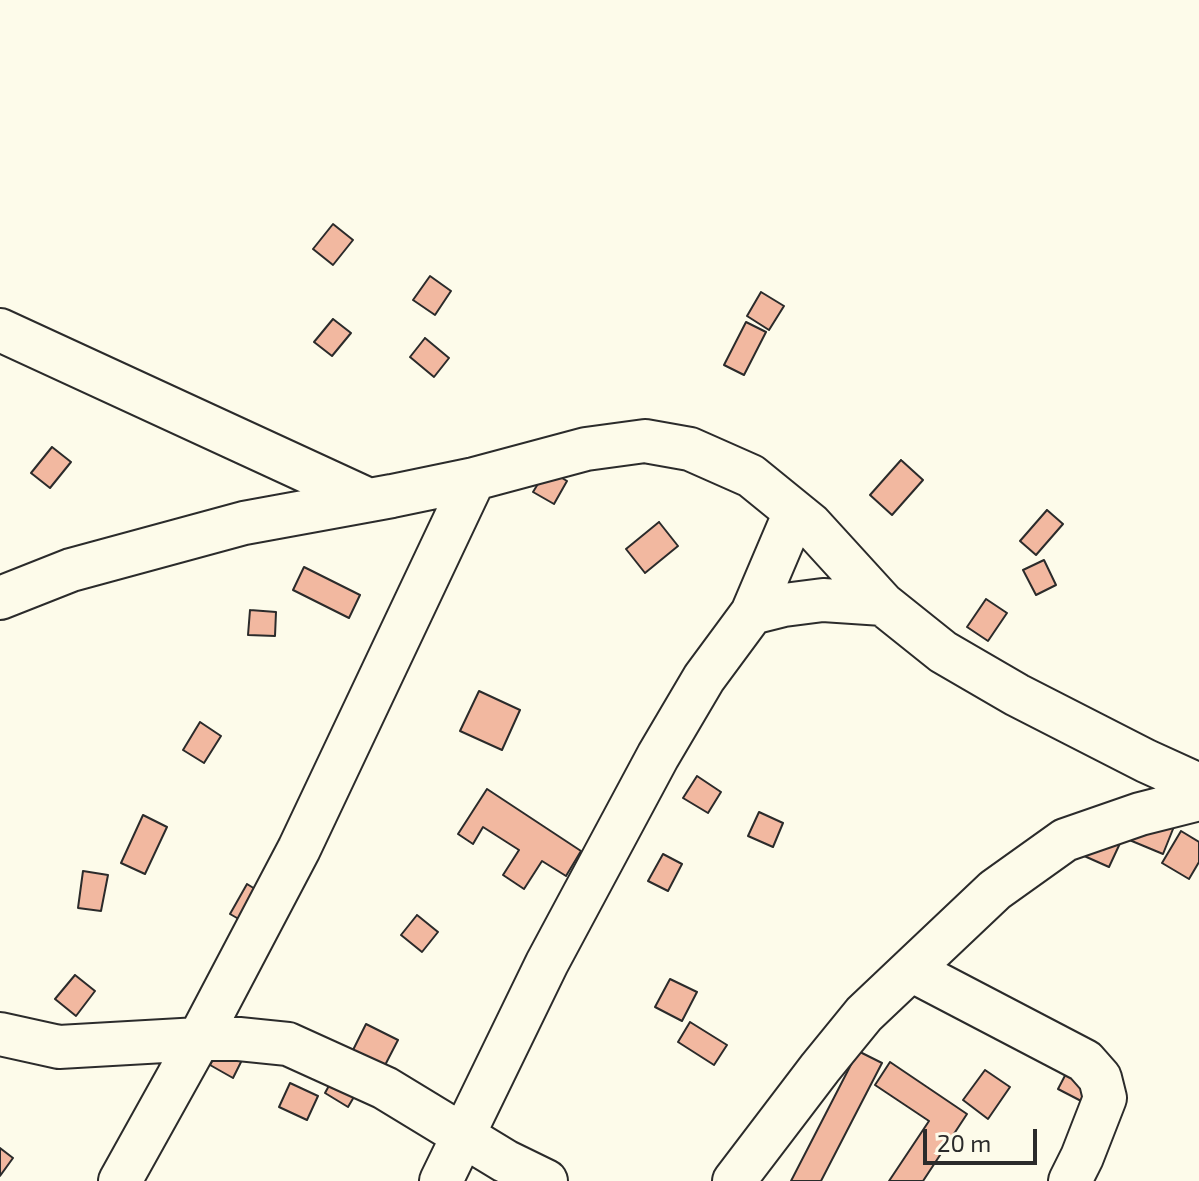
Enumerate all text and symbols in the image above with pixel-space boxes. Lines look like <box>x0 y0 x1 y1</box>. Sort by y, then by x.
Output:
scale bar <box>927 1113 1041 1163</box>
text: 20 m <box>937 1128 991 1157</box>

